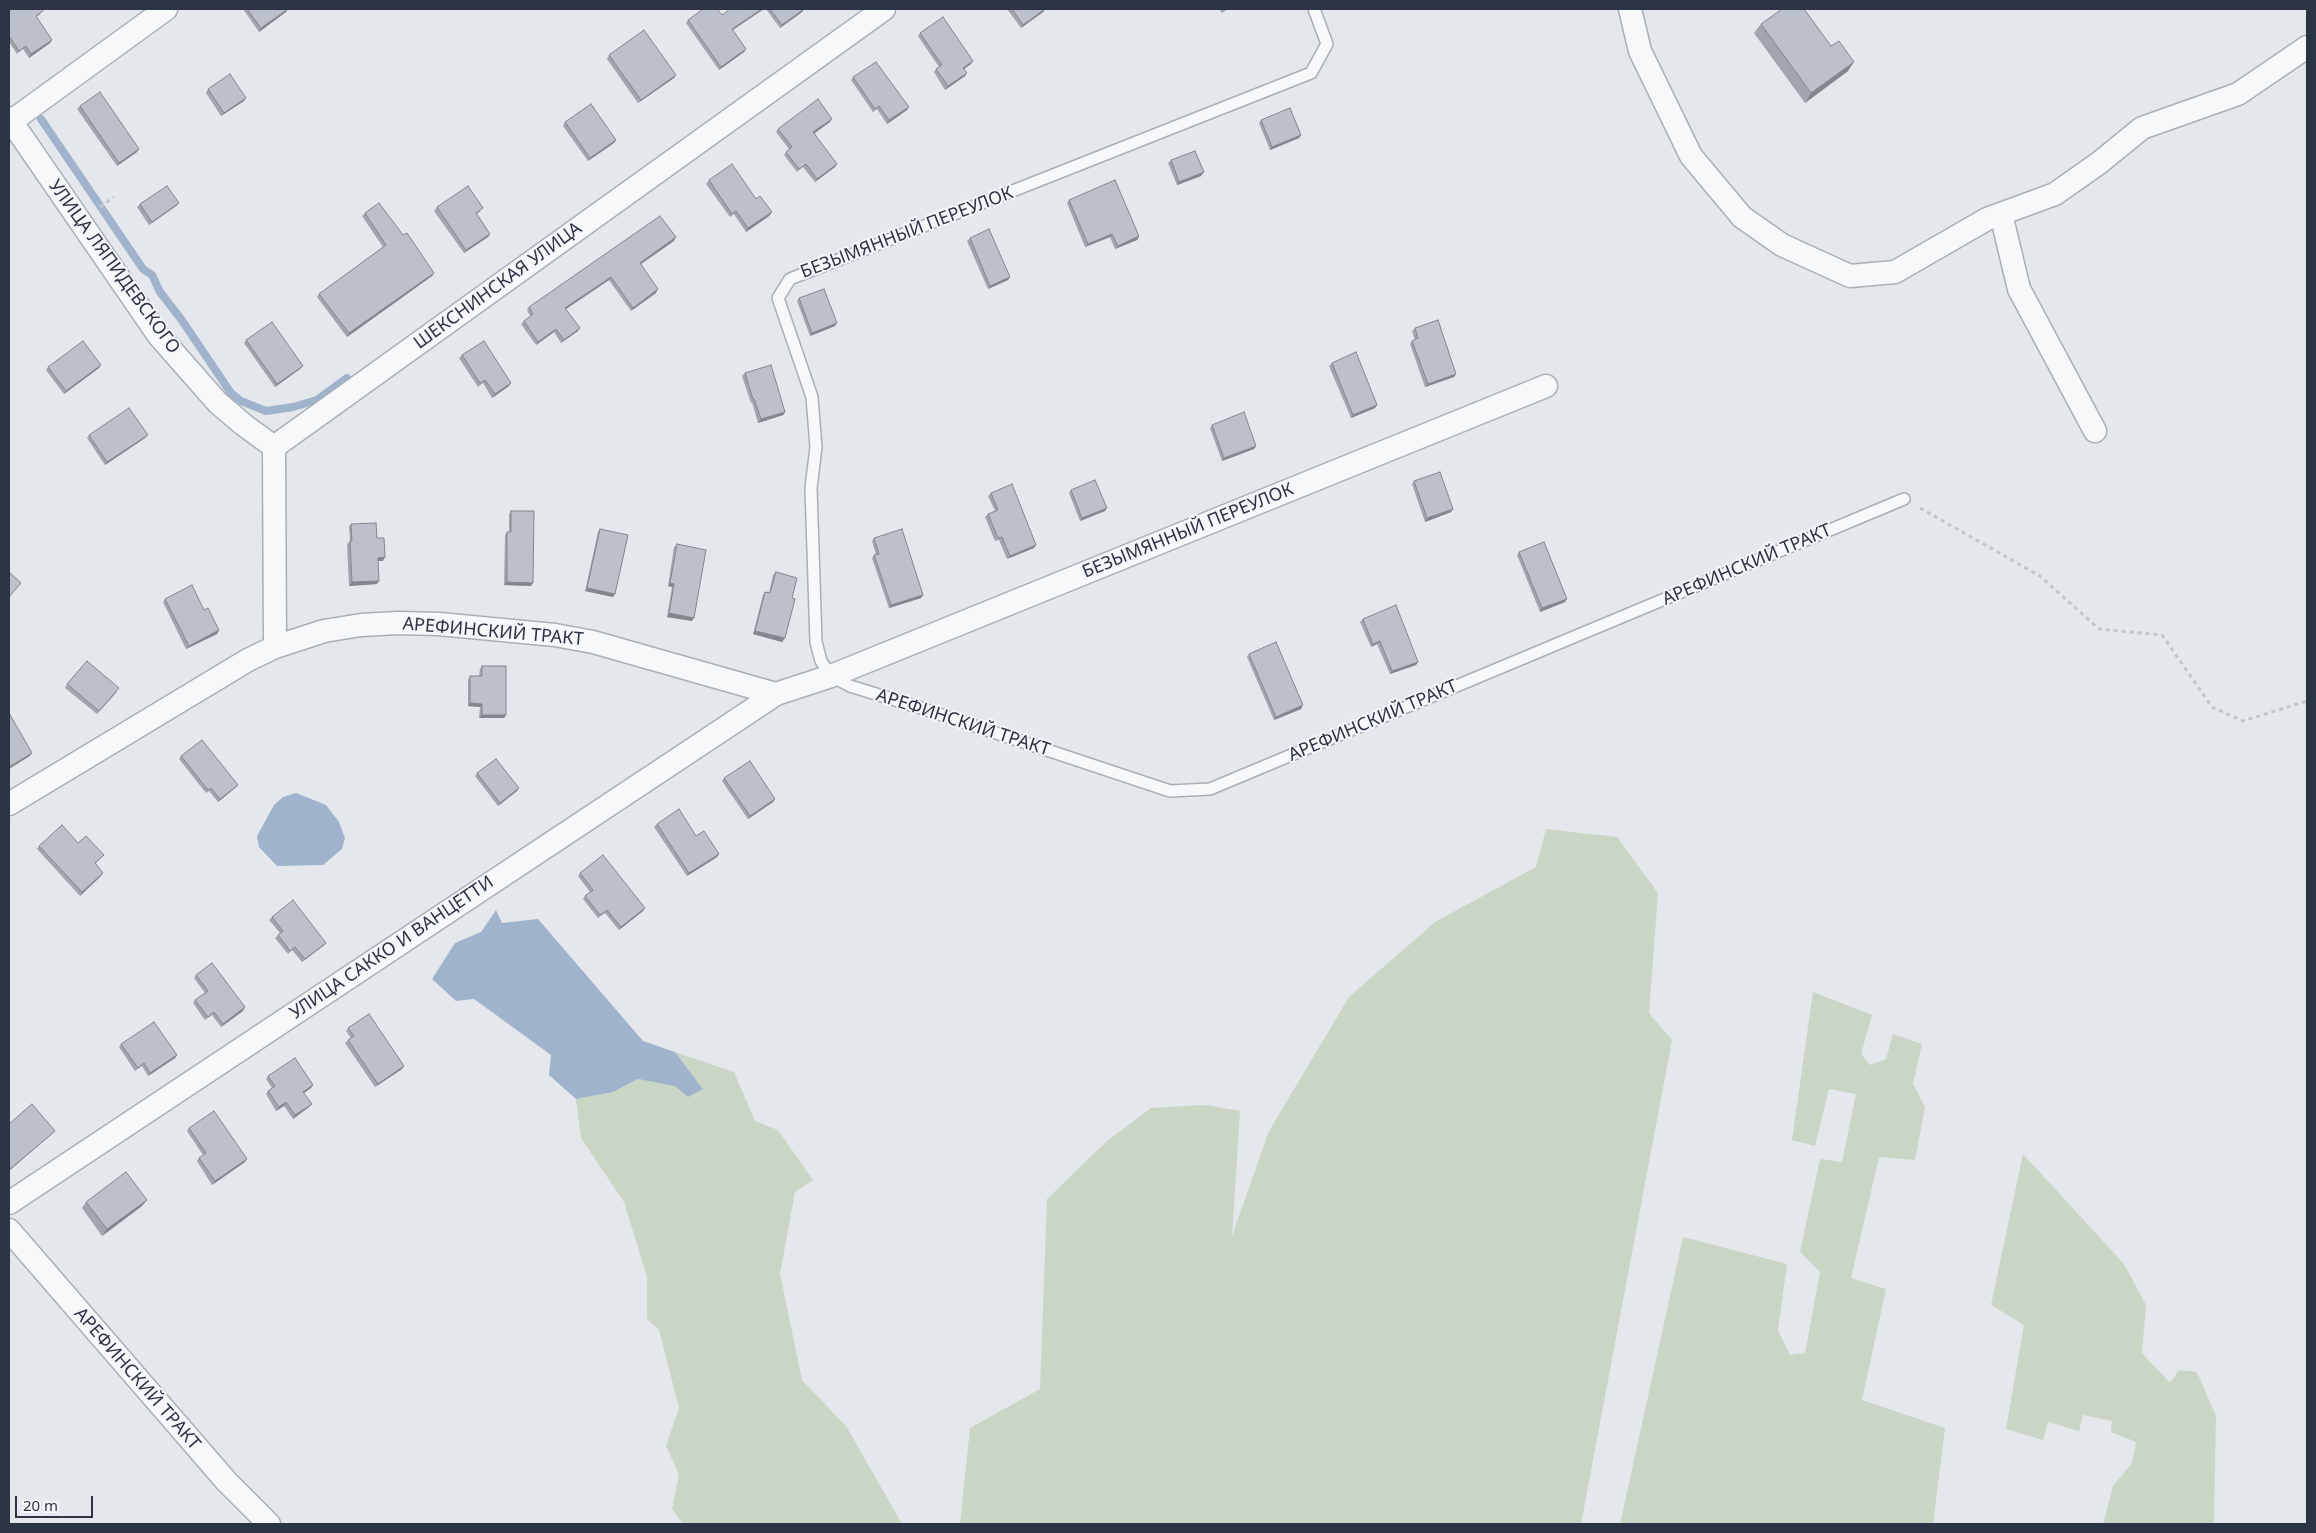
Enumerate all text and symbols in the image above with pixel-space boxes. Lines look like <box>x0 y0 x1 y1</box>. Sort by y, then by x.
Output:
street label: УЛИЦА ЛЯПИДЕВСКОГО <box>44 176 184 358</box>
street label: БЕЗЫМЯННЫЙ ПЕРЕУЛОК <box>798 182 1016 284</box>
street label: ШЕКСНИНСКАЯ УЛИЦА <box>410 218 586 354</box>
street label: БЕЗЫМЯННЫЙ ПЕРЕУЛОК <box>1079 479 1297 583</box>
street label: АРЕФИНСКИЙ ТРАКТ <box>1659 520 1835 610</box>
street label: АРЕФИНСКИЙ ТРАКТ <box>402 613 584 651</box>
street label: АРЕФИНСКИЙ ТРАКТ <box>1285 676 1461 766</box>
street label: АРЕФИНСКИЙ ТРАКТ <box>873 685 1053 761</box>
street label: УЛИЦА САККО И ВАНЦЕТТИ <box>286 872 498 1024</box>
street label: АРЕФИНСКИЙ ТРАКТ <box>69 1303 205 1455</box>
scale bar <box>18 1486 95 1518</box>
text: 20 m <box>23 1495 58 1515</box>

